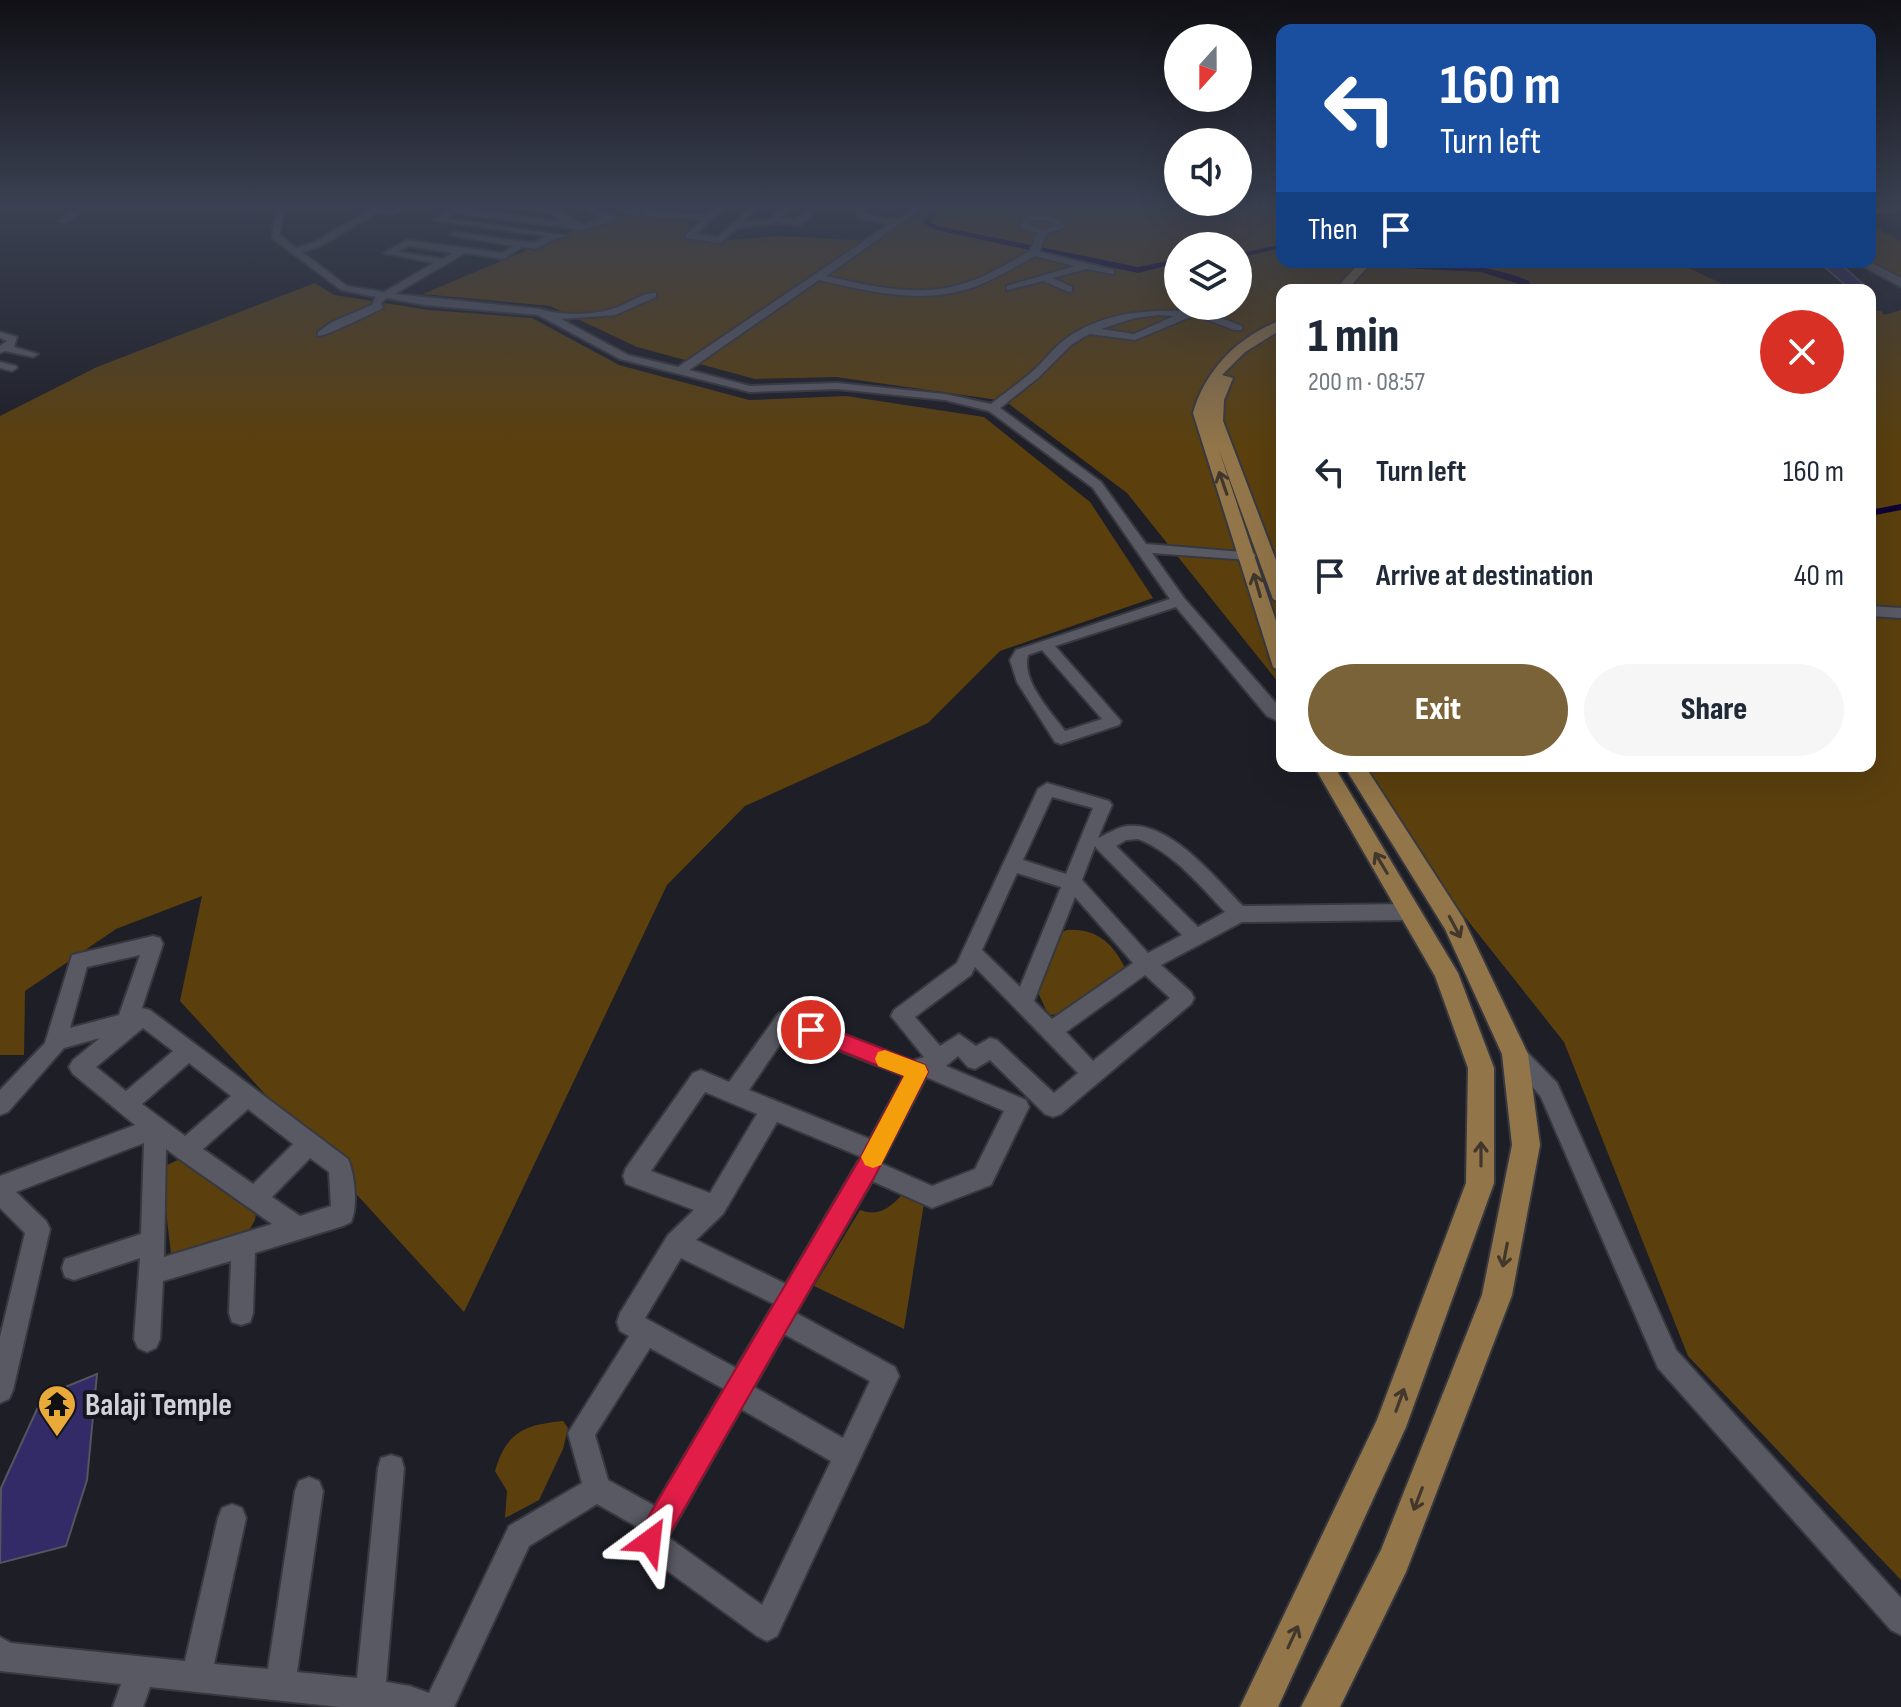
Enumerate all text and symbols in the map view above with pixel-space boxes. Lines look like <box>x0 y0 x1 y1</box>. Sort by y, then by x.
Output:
north arrow <box>1164 24 1252 112</box>
map controls <box>1164 24 1252 320</box>
text: 160 m <box>1440 53 1561 120</box>
icon: left <box>1308 56 1412 160</box>
text: Turn left <box>1440 121 1541 164</box>
button: sound <box>1164 128 1252 216</box>
icon: arrive <box>1374 208 1418 252</box>
text: Then <box>1308 212 1358 248</box>
button: layers <box>1164 232 1252 320</box>
text: 1 min <box>1308 308 1399 365</box>
button: close <box>1760 310 1844 394</box>
text: 200 m · 08:57 <box>1308 367 1425 398</box>
icon: left <box>1308 450 1352 494</box>
text: Turn left <box>1376 454 1466 490</box>
text: 160 m <box>1783 454 1844 490</box>
one-way arrow <box>1215 471 1229 495</box>
icon: arrive <box>1308 554 1352 598</box>
text: Arrive at destination <box>1376 558 1593 594</box>
text: 40 m <box>1794 558 1844 594</box>
one-way arrow <box>1249 572 1264 598</box>
button: Exit <box>1308 664 1568 756</box>
button: Share <box>1584 664 1844 756</box>
one-way arrow <box>1373 852 1389 875</box>
one-way arrow <box>1448 914 1464 938</box>
pin <box>777 996 845 1064</box>
icon: arrive <box>789 1008 833 1052</box>
one-way arrow <box>1473 1141 1489 1168</box>
one-way arrow <box>1497 1241 1512 1267</box>
temple icon: Balaji Temple <box>36 1383 78 1438</box>
place label: Balaji Temple <box>85 1386 232 1425</box>
one-way arrow <box>1394 1388 1408 1413</box>
one-way arrow <box>1410 1486 1424 1511</box>
position arrow <box>608 1499 692 1583</box>
one-way arrow <box>1286 1625 1301 1649</box>

